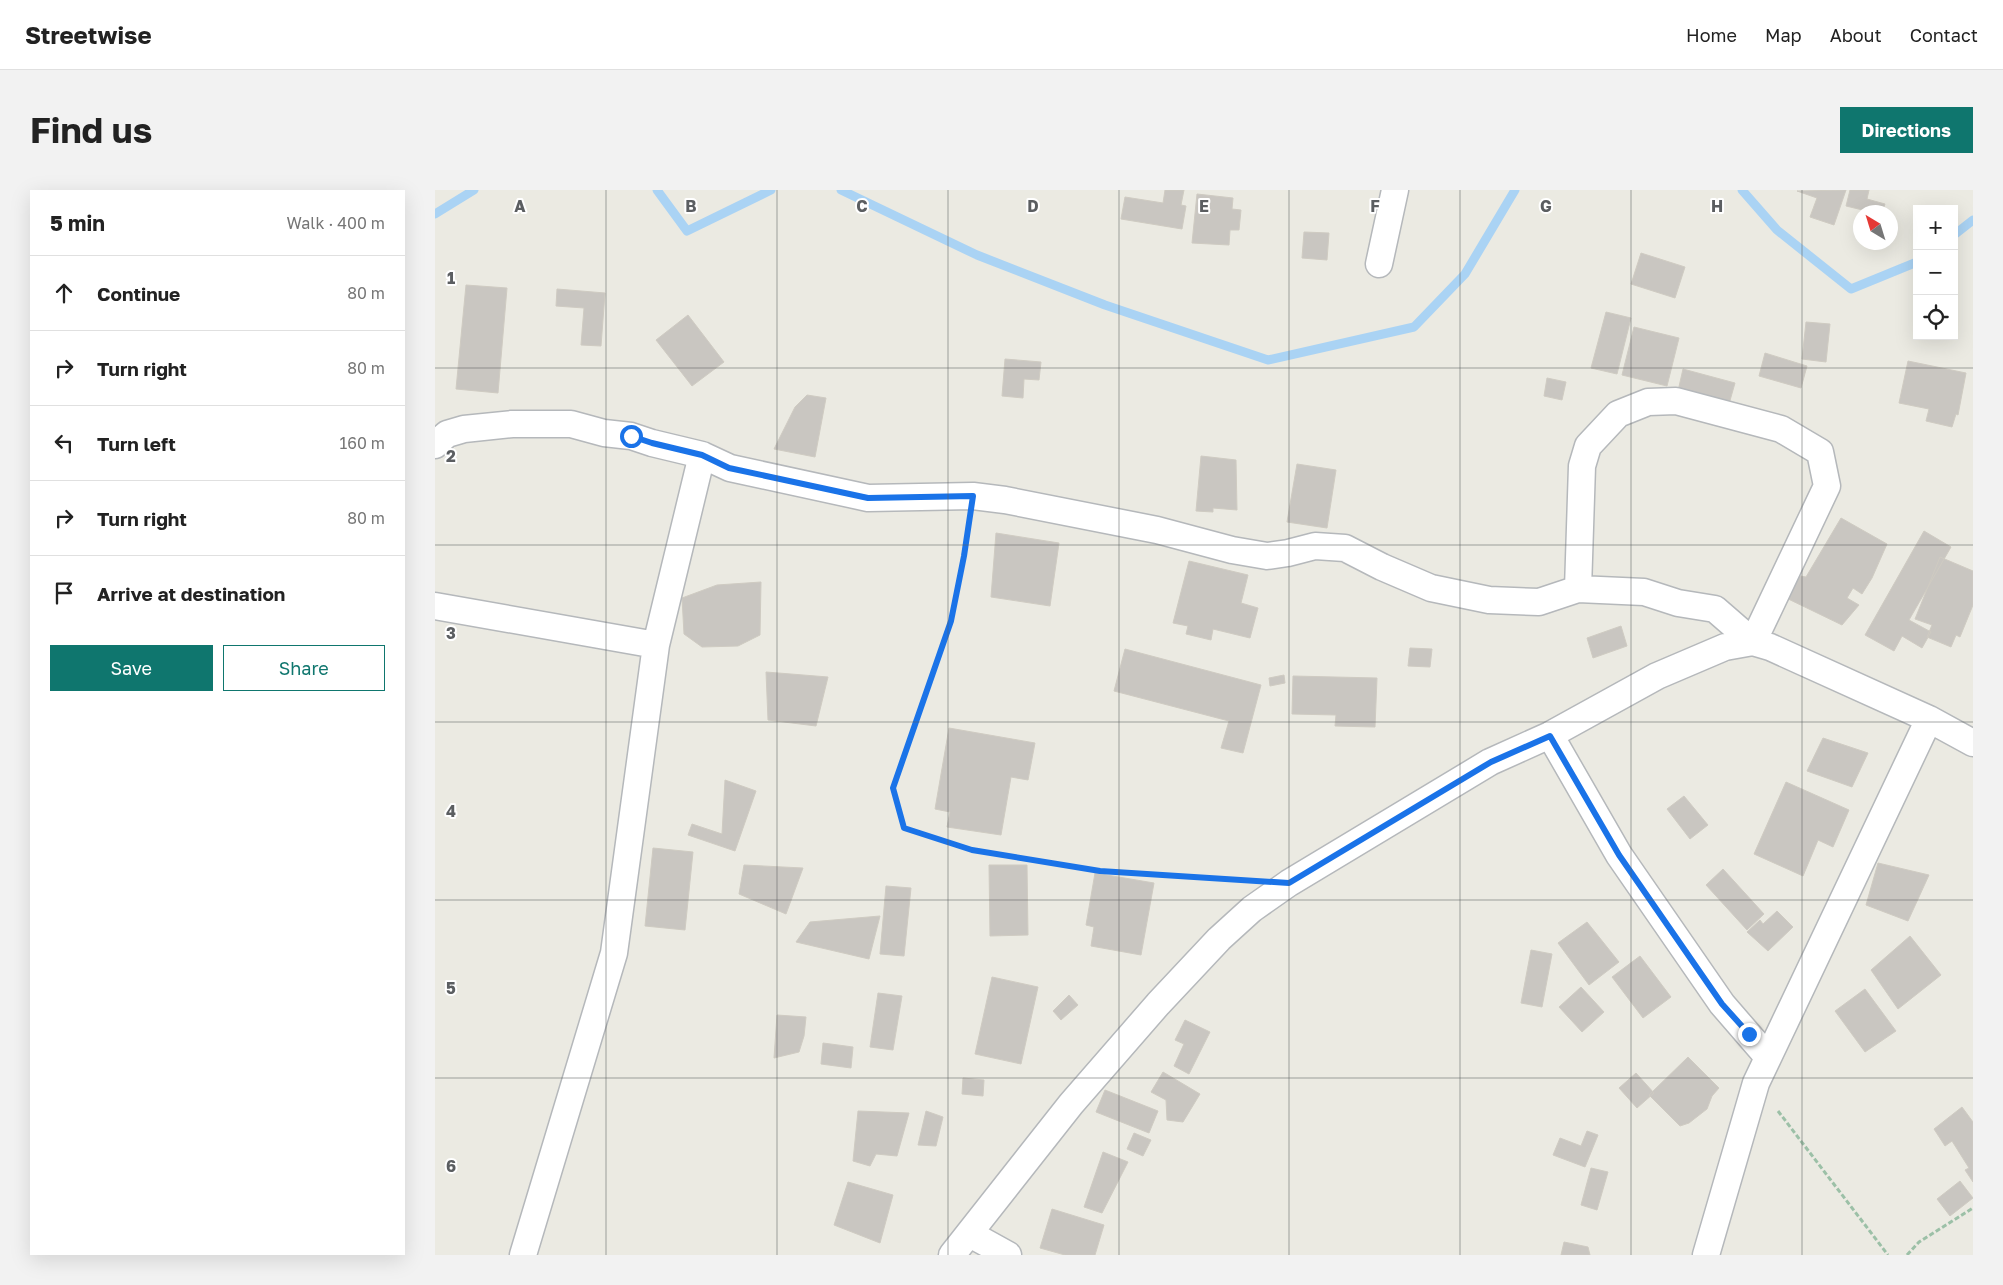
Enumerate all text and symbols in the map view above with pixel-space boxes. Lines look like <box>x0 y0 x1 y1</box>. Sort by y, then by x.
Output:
text: Streetwise <box>25 20 152 49</box>
text: Home <box>1686 24 1737 46</box>
text: Map <box>1765 24 1802 46</box>
text: About <box>1830 24 1882 46</box>
text: Contact <box>1910 24 1978 46</box>
button: Directions <box>1840 107 1973 153</box>
text: Find us <box>30 109 152 151</box>
text: A <box>514 196 526 216</box>
text: B <box>685 196 697 216</box>
text: C <box>856 196 868 216</box>
text: D <box>1027 196 1039 216</box>
text: E <box>1199 196 1209 216</box>
text: F <box>1370 196 1380 216</box>
text: G <box>1540 196 1552 216</box>
text: H <box>1711 196 1723 216</box>
north arrow <box>1853 205 1898 250</box>
map controls <box>1913 205 1958 340</box>
button: + <box>1913 205 1958 250</box>
text: 5 min <box>50 210 105 236</box>
text: Walk · 400 m <box>287 213 385 233</box>
button: − <box>1913 250 1958 295</box>
text: 1 <box>447 268 455 288</box>
icon: ahead <box>50 279 78 307</box>
text: Continue <box>97 282 180 305</box>
text: 80 m <box>347 283 385 303</box>
button: locate <box>1913 295 1958 340</box>
icon: right <box>50 354 78 382</box>
text: Turn right <box>97 357 187 380</box>
text: 80 m <box>347 358 385 378</box>
route start <box>620 425 643 448</box>
icon: left <box>50 429 78 457</box>
text: Turn left <box>97 432 176 455</box>
text: 160 m <box>339 433 385 453</box>
text: 2 <box>446 446 456 466</box>
icon: right <box>50 504 78 532</box>
text: Turn right <box>97 507 187 530</box>
text: 80 m <box>347 508 385 528</box>
icon: arrive <box>50 579 78 607</box>
text: Arrive at destination <box>97 582 285 605</box>
text: 3 <box>446 623 456 643</box>
button: Save <box>50 645 213 691</box>
button: Share <box>223 645 385 691</box>
text: 4 <box>446 801 456 821</box>
text: 5 <box>446 978 456 998</box>
route end <box>1738 1023 1761 1046</box>
text: 6 <box>446 1156 456 1176</box>

